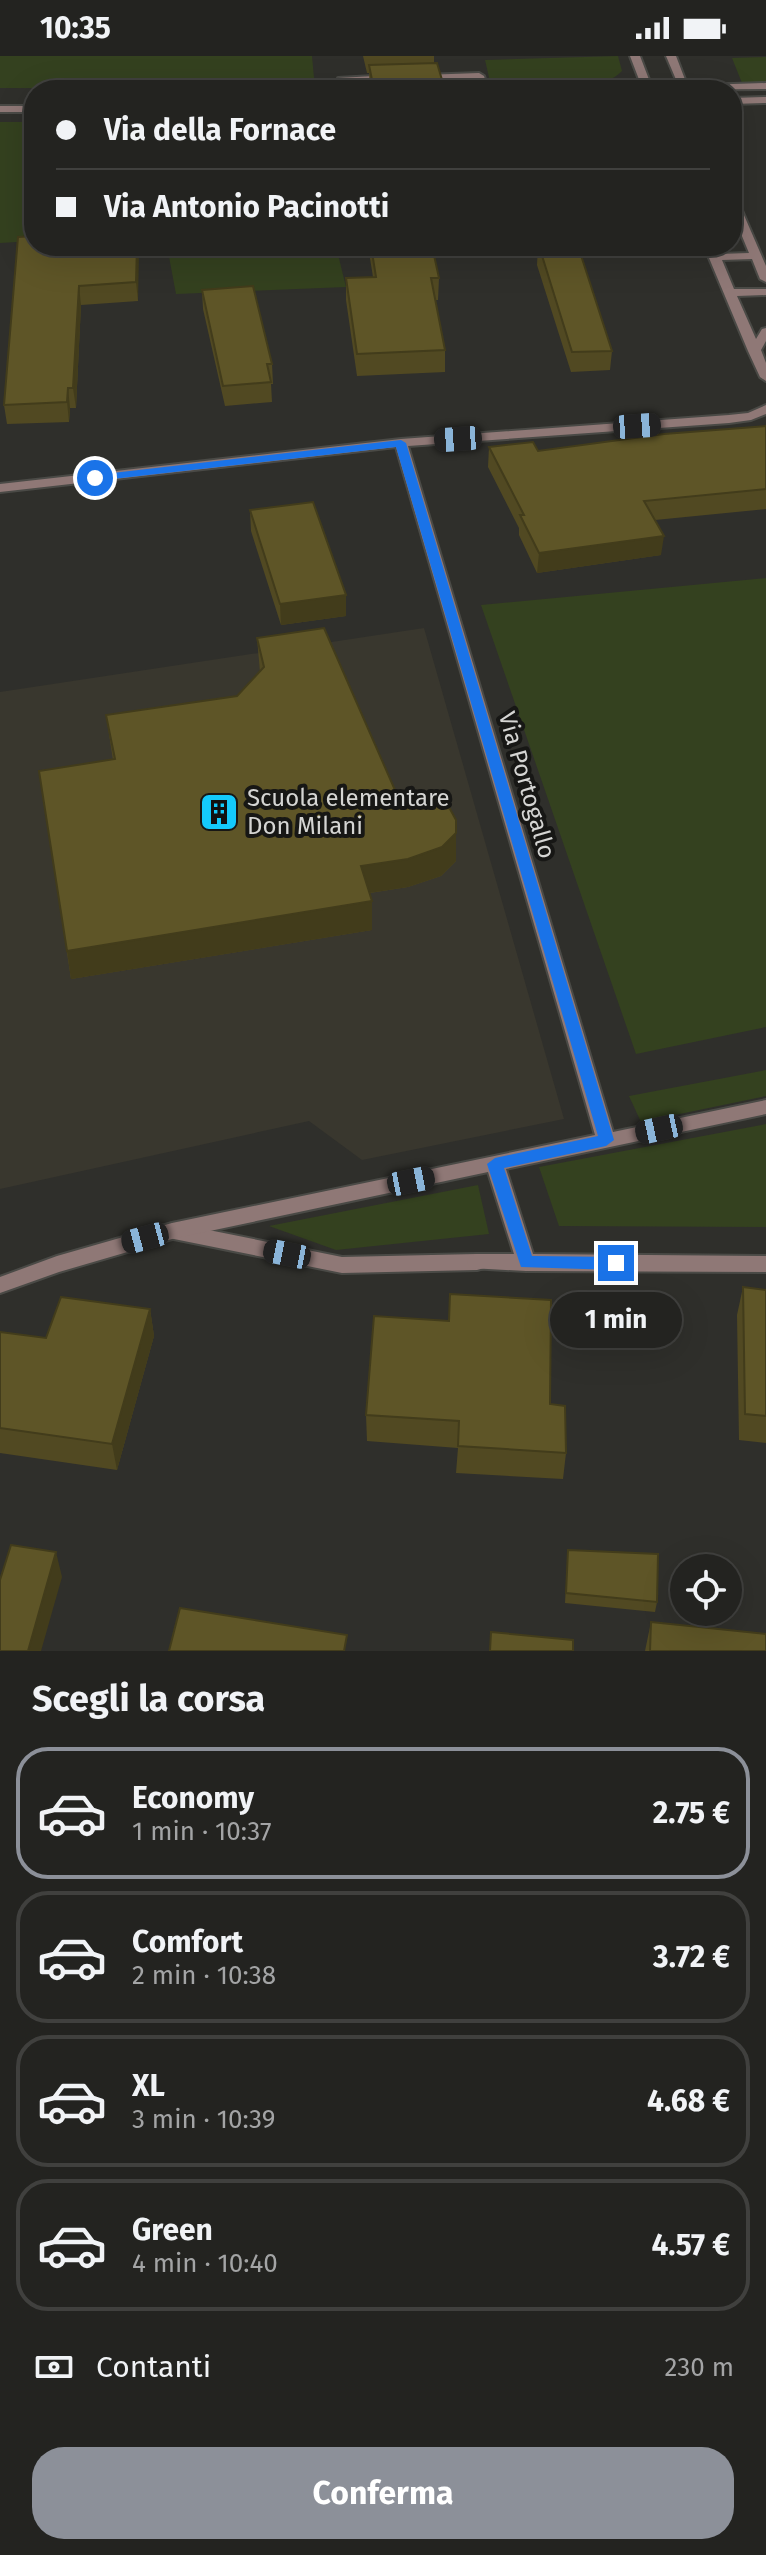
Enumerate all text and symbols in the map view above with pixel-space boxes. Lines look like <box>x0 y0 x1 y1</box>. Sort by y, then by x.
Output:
text: 10:35 <box>40 10 111 46</box>
text: Via della Fornace <box>104 112 336 148</box>
text: Via Antonio Pacinotti <box>104 189 389 225</box>
car <box>612 412 662 440</box>
car <box>433 425 483 453</box>
route start <box>77 460 113 496</box>
street label: Via Portogallo <box>493 708 561 862</box>
place label: Scuola elementare Don Milani <box>247 784 450 840</box>
building icon: Scuola elementare Don Milani <box>198 791 240 833</box>
car <box>633 1112 685 1146</box>
car <box>385 1165 437 1197</box>
car <box>119 1220 171 1256</box>
car <box>261 1238 313 1270</box>
route end <box>598 1245 634 1281</box>
callout: 1 min <box>550 1291 682 1347</box>
text: 1 min <box>585 1304 647 1335</box>
map controls <box>670 1554 742 1626</box>
button: locate <box>670 1554 742 1626</box>
text: Scegli la corsa <box>32 1677 265 1721</box>
icon: car <box>36 1777 108 1849</box>
text: Economy <box>132 1780 254 1816</box>
text: 2.75 € <box>653 1795 730 1831</box>
text: 1 min · 10:37 <box>132 1816 272 1847</box>
icon: car <box>36 1921 108 1993</box>
text: Comfort <box>132 1924 243 1960</box>
text: 3.72 € <box>653 1939 730 1975</box>
text: 2 min · 10:38 <box>132 1960 276 1991</box>
icon: car <box>36 2065 108 2137</box>
text: XL <box>132 2068 165 2104</box>
text: 4.68 € <box>647 2083 730 2119</box>
text: 3 min · 10:39 <box>132 2104 275 2135</box>
icon: car <box>36 2209 108 2281</box>
text: Green <box>132 2212 213 2248</box>
text: 4.57 € <box>651 2227 730 2263</box>
text: 4 min · 10:40 <box>132 2248 278 2279</box>
icon: cash <box>32 2345 76 2389</box>
text: Contanti <box>96 2349 211 2385</box>
text: 230 m <box>665 2352 734 2383</box>
button: Conferma <box>32 2447 734 2539</box>

